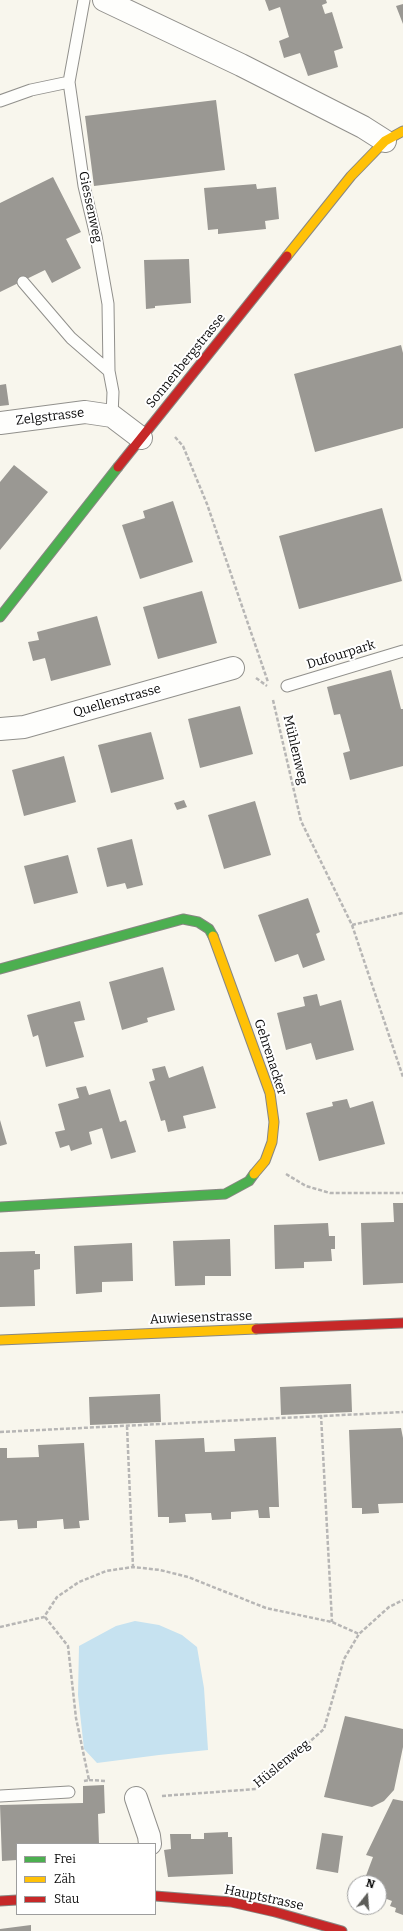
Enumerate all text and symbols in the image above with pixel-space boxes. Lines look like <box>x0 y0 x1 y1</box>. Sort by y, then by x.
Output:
street label: Giessenweg <box>75 170 105 244</box>
street label: Sonnenbergstrasse <box>143 311 229 411</box>
street label: Zelgstrasse <box>15 405 85 429</box>
street label: Dufourpark <box>305 637 377 673</box>
street label: Quellenstrasse <box>71 681 163 721</box>
street label: Mühlenweg <box>279 714 311 786</box>
street label: Gehrenacker <box>250 1017 290 1097</box>
street label: Auwiesenstrasse <box>150 1308 252 1328</box>
street label: Hüslenweg <box>251 1737 313 1791</box>
legend <box>16 1843 156 1915</box>
text: Frei <box>54 1852 76 1866</box>
text: Zäh <box>54 1872 75 1886</box>
north arrow <box>347 1875 387 1915</box>
text: N <box>364 1877 376 1891</box>
street label: Hauptstrasse <box>223 1882 305 1914</box>
text: Stau <box>54 1892 79 1906</box>

